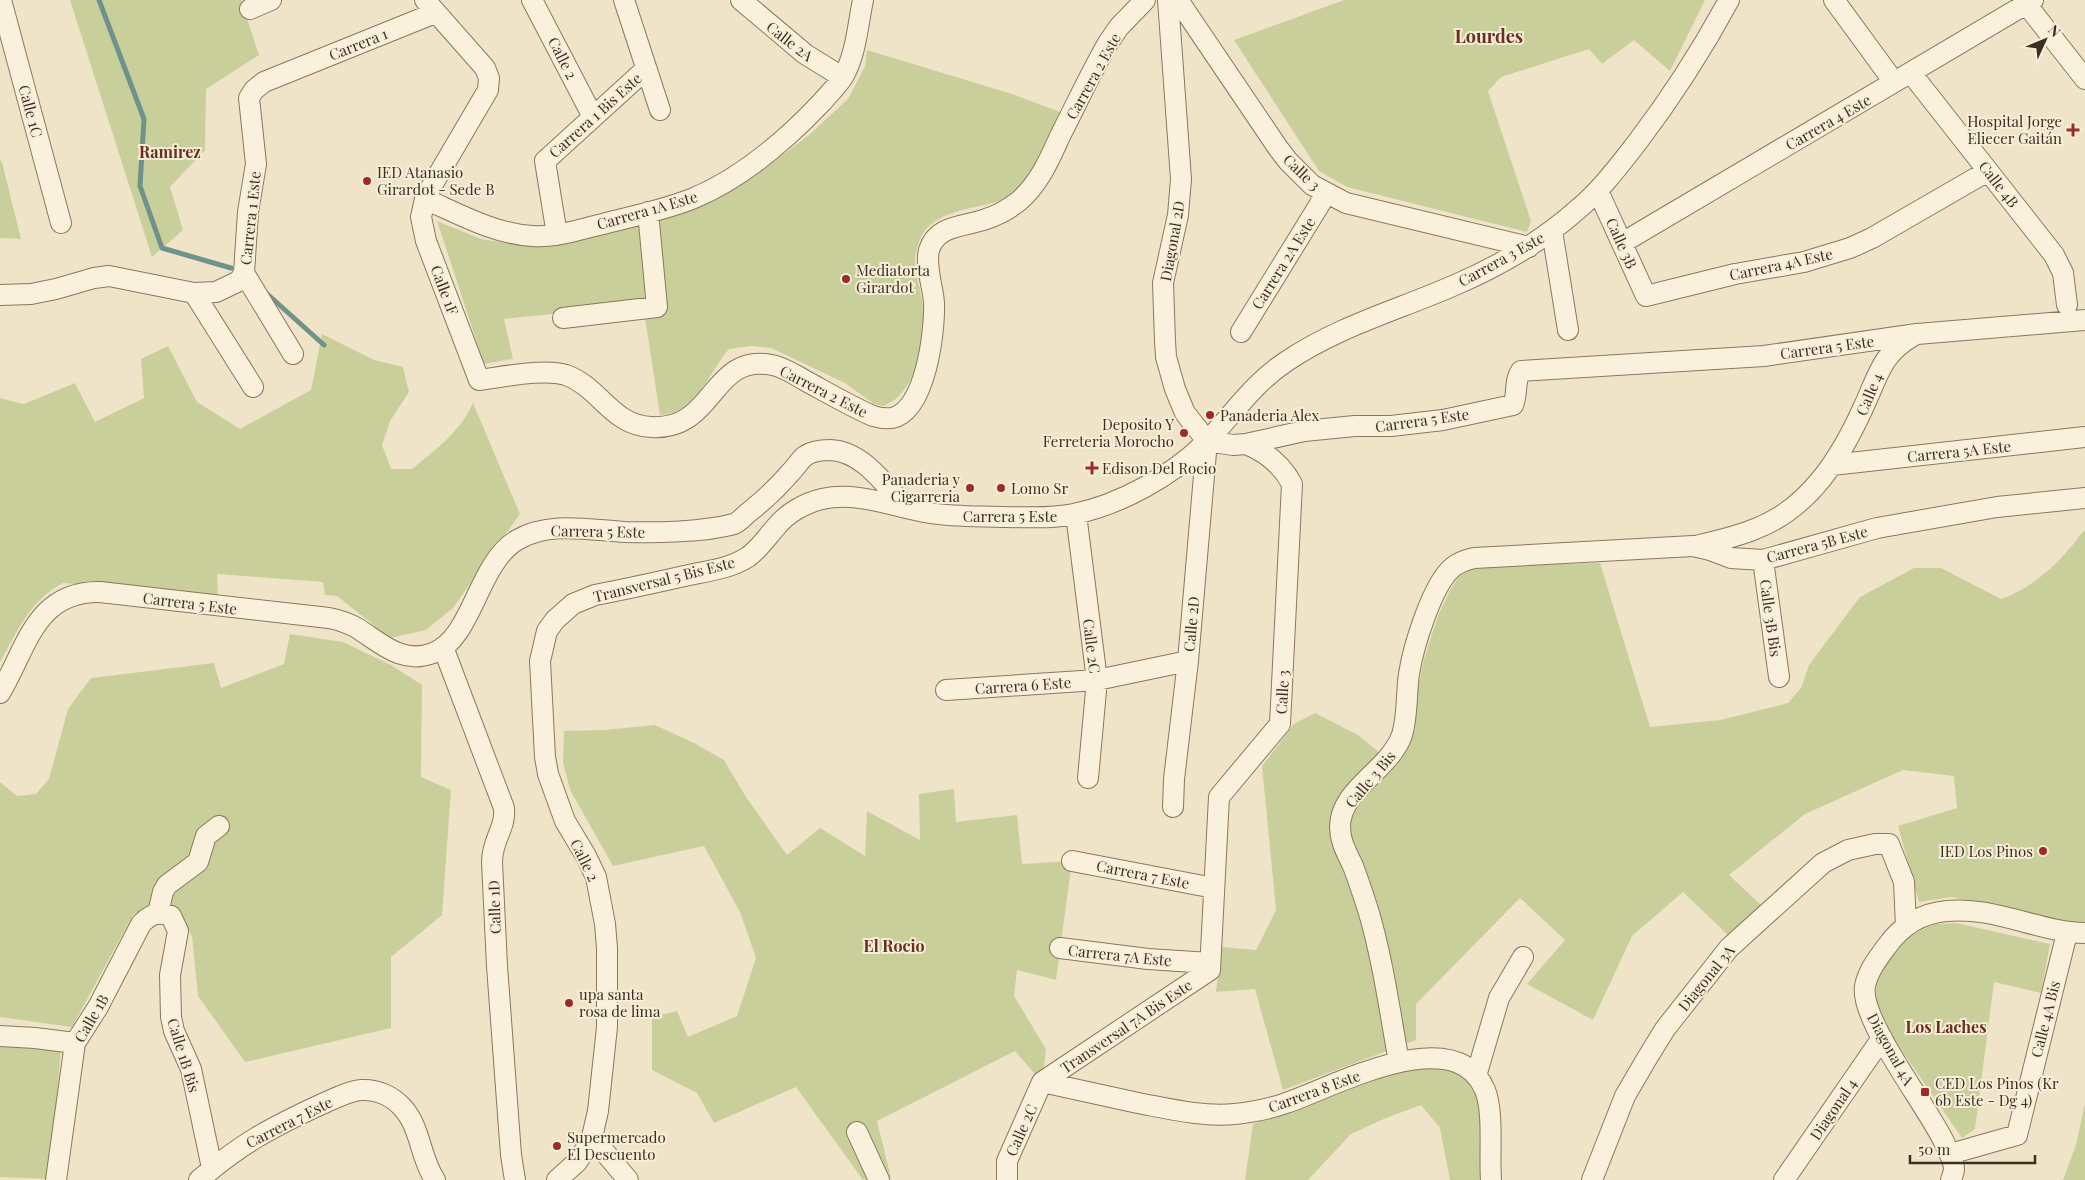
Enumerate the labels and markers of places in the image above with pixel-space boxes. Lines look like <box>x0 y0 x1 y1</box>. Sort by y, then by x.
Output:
place label: Hospital Jorge Eliecer Gaitán <box>1967 111 2062 148</box>
marker: Hospital Jorge Eliecer Gaitán <box>2066 123 2080 137</box>
place label: IED Atanasio Girardot - Sede B <box>377 162 494 199</box>
marker: IED Atanasio Girardot - Sede B <box>361 175 373 187</box>
place label: Mediatorta Girardot <box>856 260 930 297</box>
marker: Mediatorta Girardot <box>840 273 852 285</box>
place label: Panaderia Alex <box>1220 405 1319 425</box>
marker: Panaderia Alex <box>1204 409 1216 421</box>
place label: Deposito Y Ferreteria Morocho <box>1043 414 1174 451</box>
marker: Deposito Y Ferreteria Morocho <box>1178 427 1190 439</box>
place label: Edison Del Rocio <box>1102 458 1216 478</box>
marker: Edison Del Rocio <box>1086 462 1098 474</box>
place label: Panaderia y Cigarreria <box>882 469 961 506</box>
place label: Lomo Sr <box>1011 478 1068 498</box>
marker: Panaderia y Cigarreria <box>964 482 976 494</box>
marker: Lomo Sr <box>995 482 1007 494</box>
place label: IED Los Pinos <box>1940 841 2033 861</box>
marker: IED Los Pinos <box>2037 845 2049 857</box>
place label: upa santa rosa de lima <box>579 984 661 1021</box>
marker: upa santa rosa de lima <box>563 997 575 1009</box>
place label: CED Los Pinos (Kr 6b Este - Dg 4) <box>1935 1073 2059 1110</box>
marker: CED Los Pinos (Kr 6b Este - Dg 4) <box>1919 1086 1931 1098</box>
place label: Supermercado El Descuento <box>567 1127 666 1164</box>
marker: Supermercado El Descuento <box>551 1140 563 1152</box>

